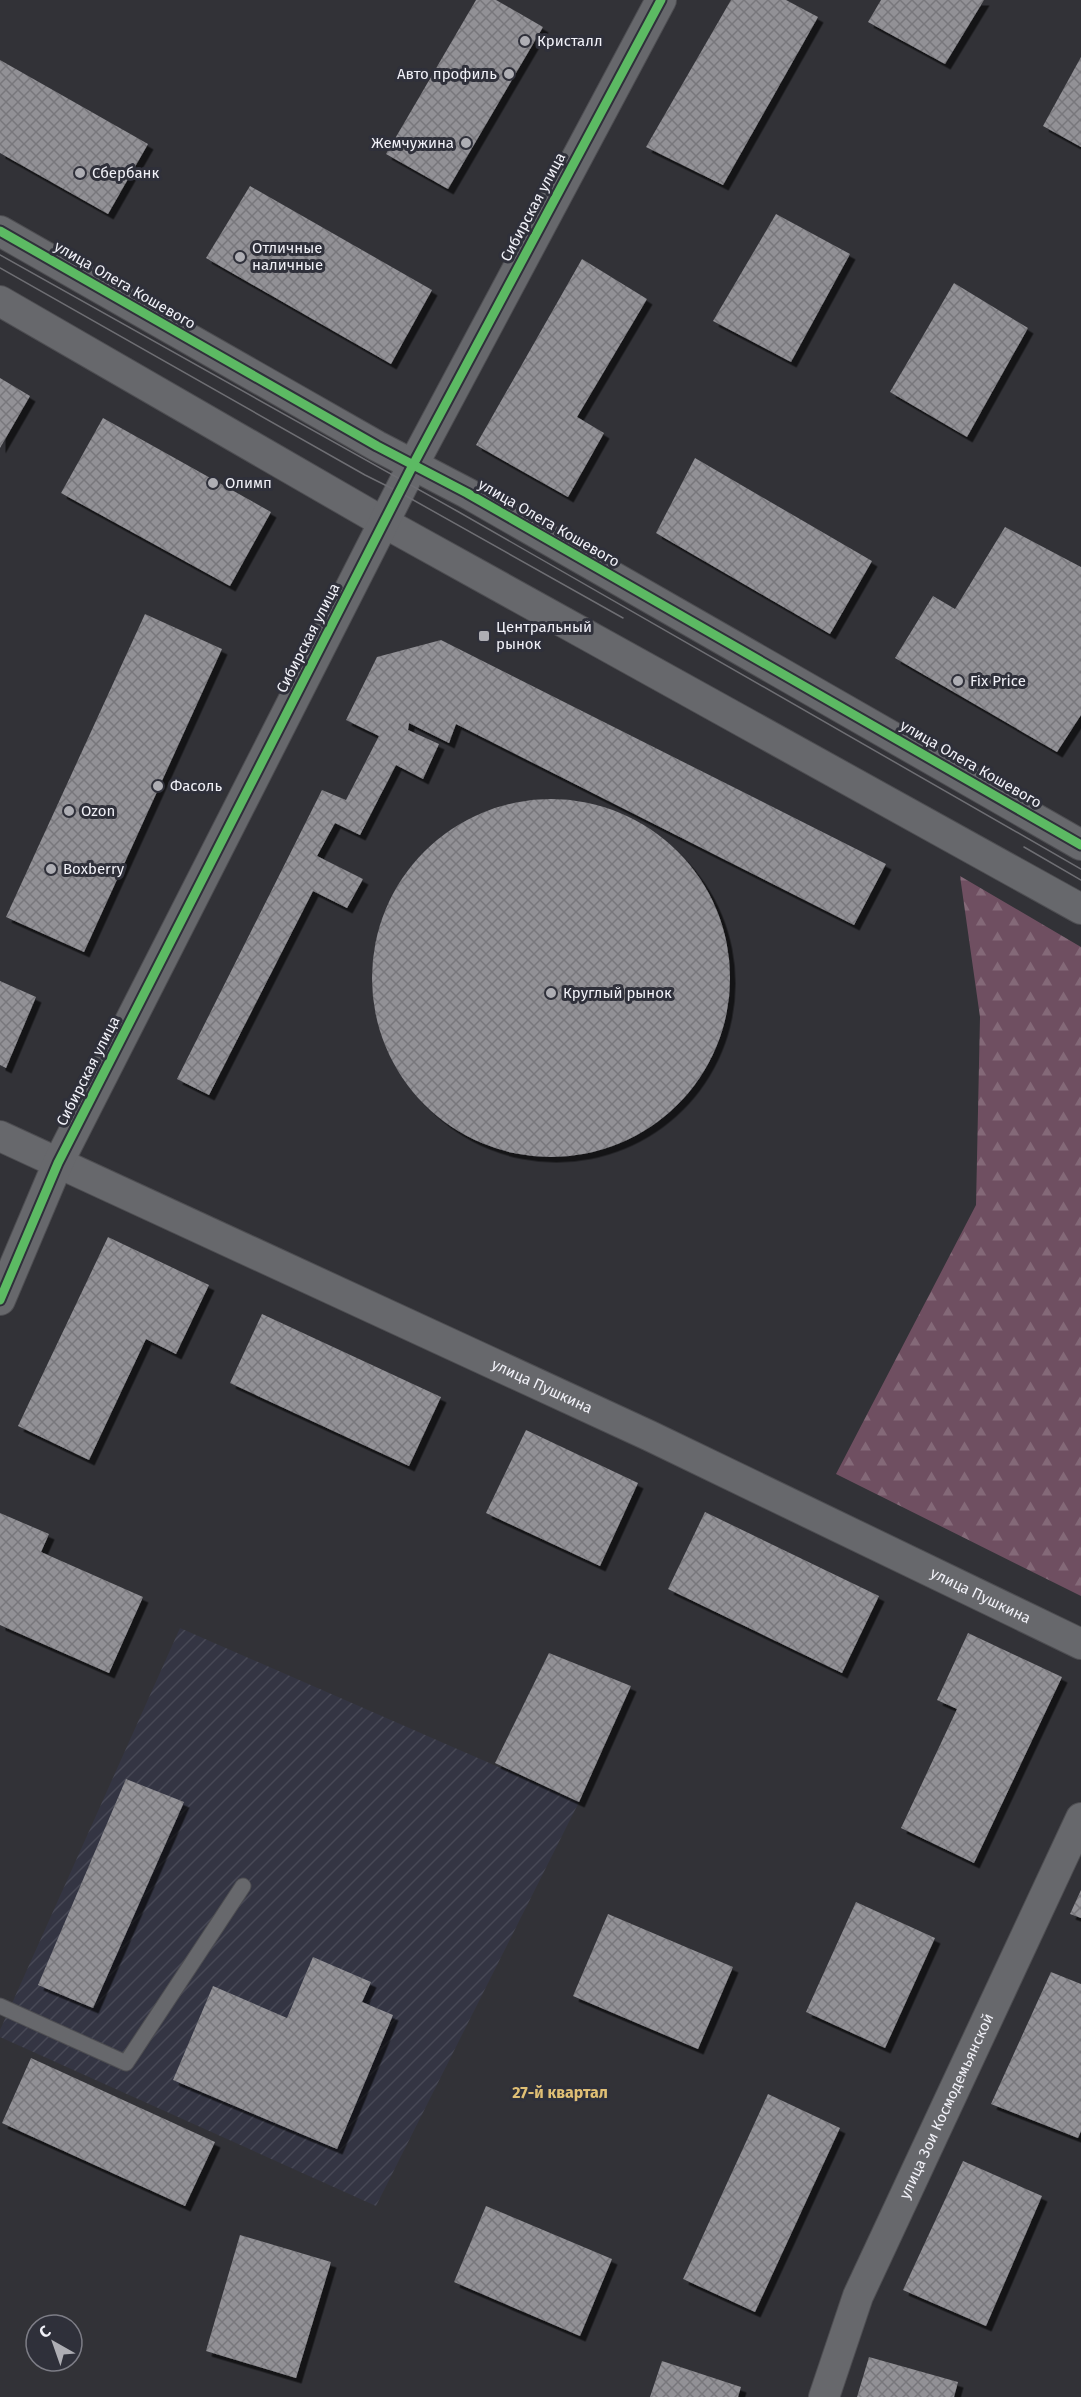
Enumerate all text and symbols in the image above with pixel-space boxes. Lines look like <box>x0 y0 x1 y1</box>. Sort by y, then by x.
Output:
place label: Кристалл <box>537 32 603 50</box>
marker: Кристалл <box>518 34 532 48</box>
place label: Авто профиль <box>397 65 497 83</box>
marker: Авто профиль <box>502 67 516 81</box>
place label: Жемчужина <box>371 134 454 152</box>
marker: Жемчужина <box>459 136 473 150</box>
street label: Сибирская улица <box>497 149 569 265</box>
place label: Сбербанк <box>92 164 160 182</box>
marker: Сбербанк <box>73 166 87 180</box>
street label: улица Олега Кошевого <box>51 237 199 333</box>
place label: Отличные наличные <box>252 239 323 274</box>
marker: Отличные наличные <box>233 250 247 264</box>
place label: Олимп <box>225 474 272 492</box>
street label: улица Олега Кошевого <box>475 475 623 571</box>
marker: Олимп <box>206 476 220 490</box>
street label: Сибирская улица <box>273 580 343 696</box>
place label: Центральный рынок <box>496 618 592 653</box>
marker: Центральный рынок <box>477 629 491 643</box>
place label: Fix Price <box>970 672 1026 690</box>
marker: Fix Price <box>951 674 965 688</box>
street label: улица Олега Кошевого <box>897 716 1045 812</box>
place label: Фасоль <box>170 777 222 795</box>
marker: Фасоль <box>151 779 165 793</box>
place label: Ozon <box>81 802 115 820</box>
marker: Ozon <box>62 804 76 818</box>
place label: Boxberry <box>63 860 125 878</box>
marker: Boxberry <box>44 862 58 876</box>
place label: Круглый рынок <box>563 984 672 1002</box>
marker: Круглый рынок <box>544 986 558 1000</box>
street label: Сибирская улица <box>53 1013 123 1129</box>
street label: улица Пушкина <box>489 1355 595 1417</box>
street label: улица Пушкина <box>928 1564 1034 1627</box>
street label: улица Зои Космодемьянской <box>896 2011 998 2202</box>
district label: 27-й квартал <box>512 2083 608 2102</box>
north arrow <box>24 2313 84 2373</box>
text: С <box>35 2321 55 2342</box>

